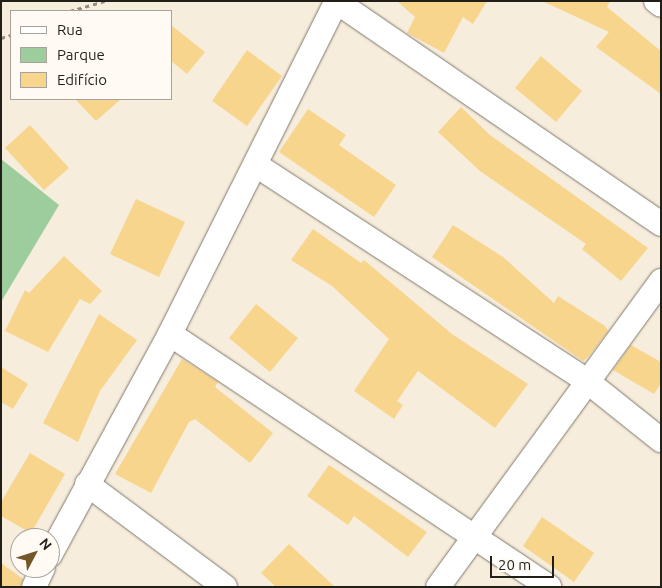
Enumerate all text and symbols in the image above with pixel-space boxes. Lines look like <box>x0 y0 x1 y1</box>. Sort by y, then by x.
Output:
legend <box>10 10 172 100</box>
text: Rua <box>57 21 83 38</box>
text: Parque <box>57 46 105 63</box>
text: Edifício <box>57 71 107 88</box>
north arrow <box>10 528 60 578</box>
text: N <box>36 535 55 553</box>
scale bar <box>492 546 556 578</box>
text: 20 m <box>498 556 531 573</box>

